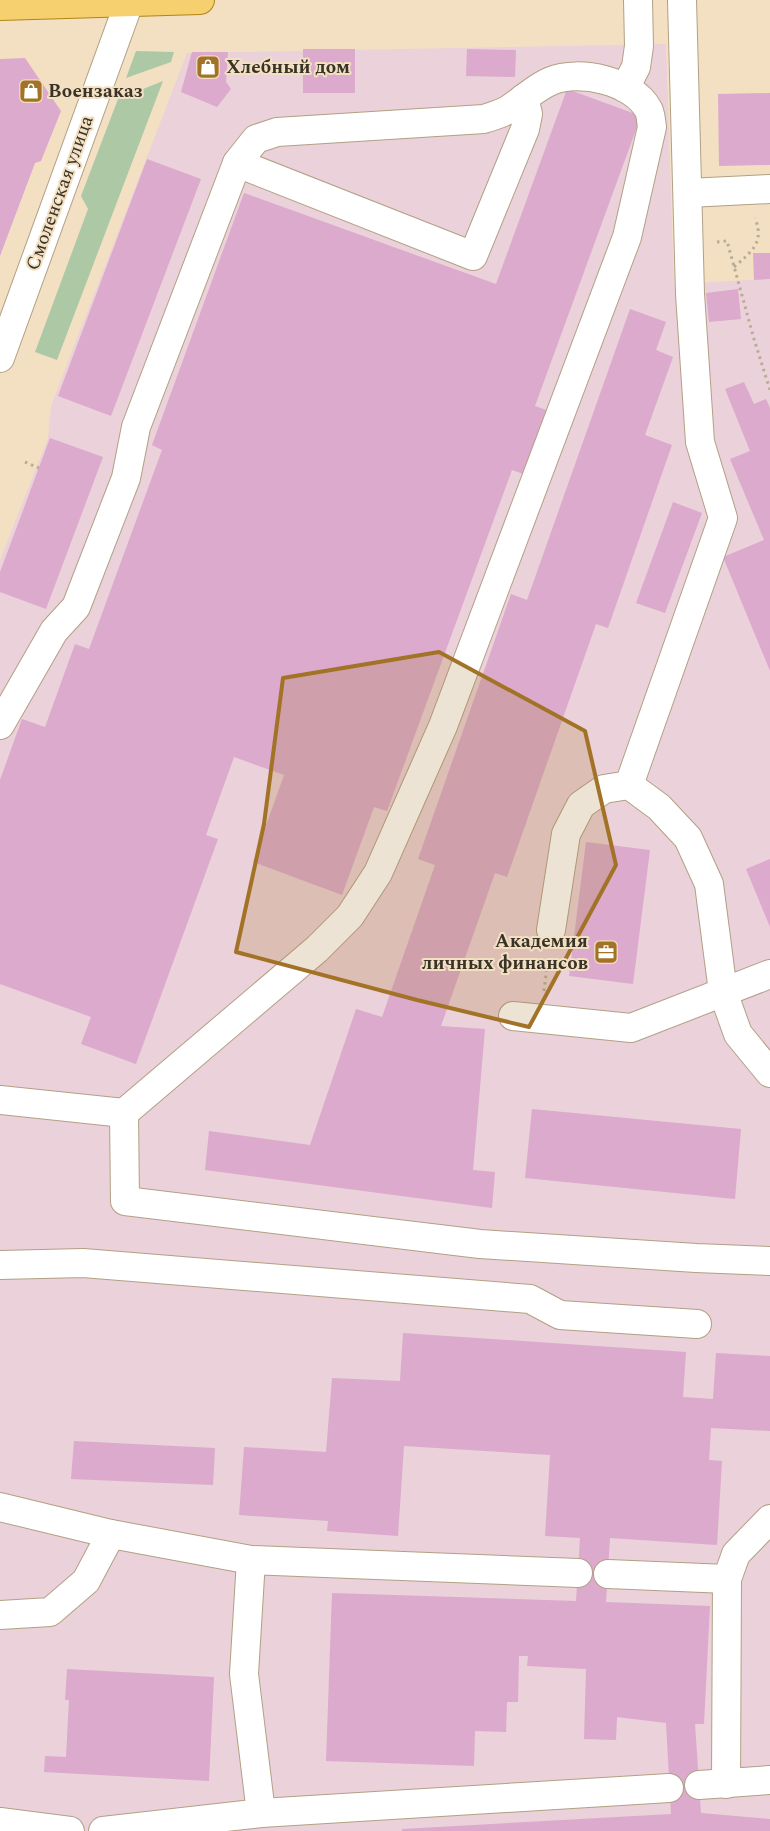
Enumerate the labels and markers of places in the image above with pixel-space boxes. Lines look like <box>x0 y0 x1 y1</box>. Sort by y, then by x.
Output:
place label: Хлебный дом <box>226 53 350 82</box>
shop icon: Хлебный дом <box>195 54 221 80</box>
place label: Воензаказ <box>48 77 143 106</box>
shop icon: Воензаказ <box>18 78 44 104</box>
place label: Академия личных финансов <box>422 927 589 978</box>
office icon: Академия личных финансов <box>593 939 619 965</box>

